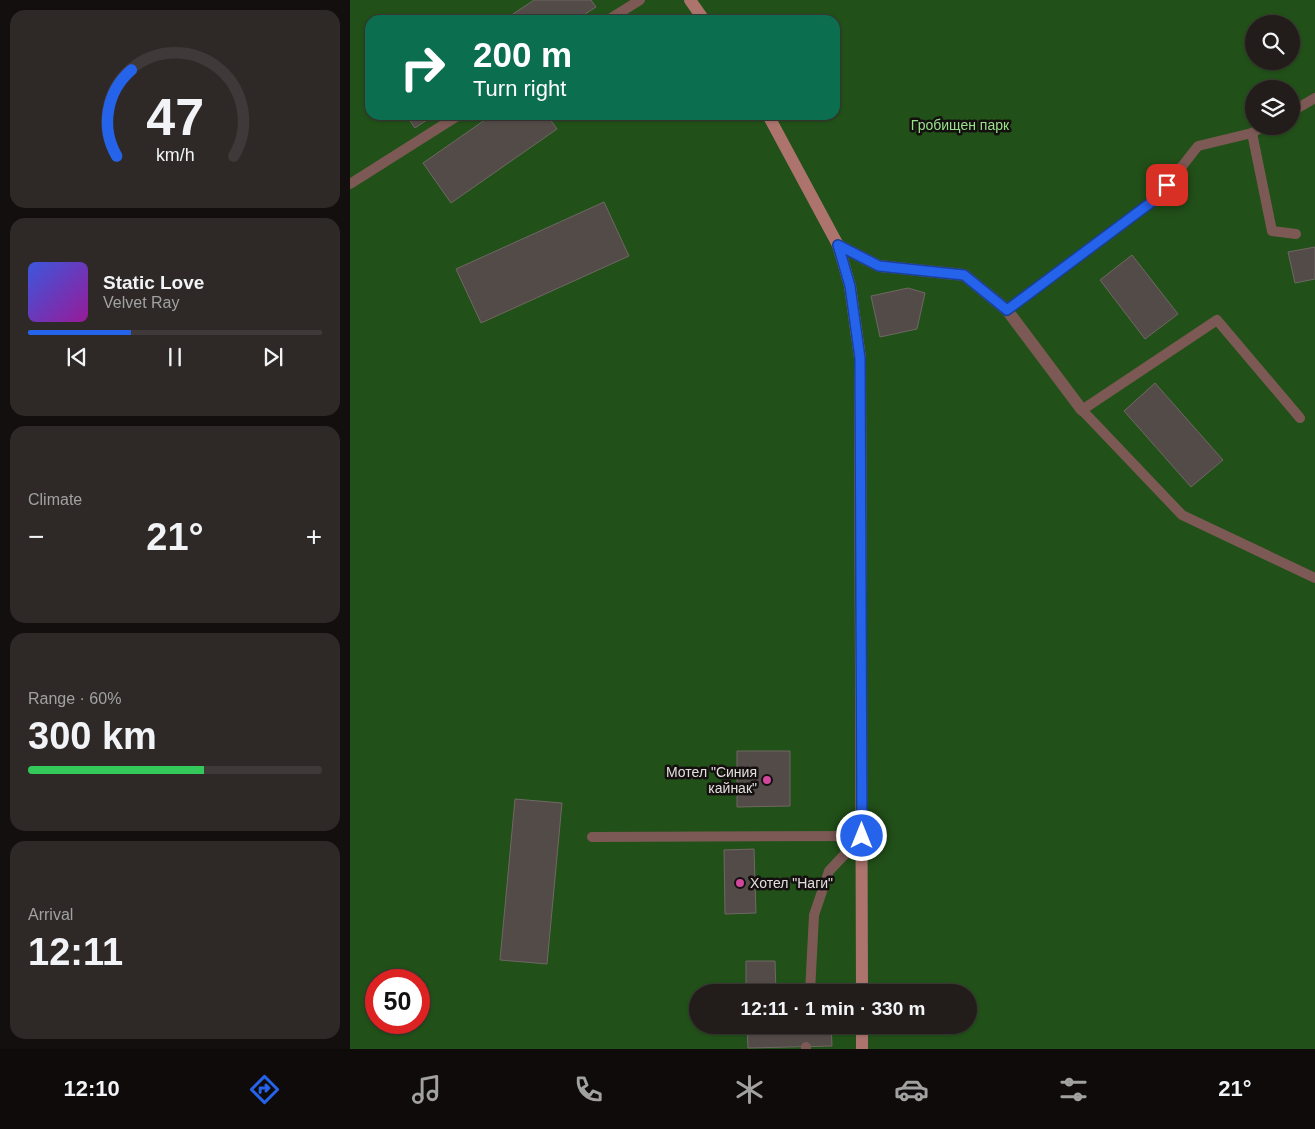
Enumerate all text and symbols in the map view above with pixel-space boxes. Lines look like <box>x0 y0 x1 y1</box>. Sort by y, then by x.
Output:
map controls <box>1245 15 1300 135</box>
button: search <box>1245 15 1300 70</box>
icon: right <box>390 35 455 100</box>
text: 200 m <box>473 35 572 74</box>
text: Turn right <box>473 76 566 101</box>
button: layers <box>1245 80 1300 135</box>
text: 47 <box>146 88 204 146</box>
park label: Гробищен парк <box>911 117 1010 133</box>
text: km/h <box>156 145 194 165</box>
pin <box>1146 164 1188 206</box>
icon: arrive <box>1153 171 1181 199</box>
text: Static Love <box>103 272 204 293</box>
text: Velvet Ray <box>103 294 179 311</box>
icon: previous <box>63 343 91 371</box>
icon: pause <box>161 343 189 371</box>
icon: next <box>259 343 287 371</box>
text: Climate <box>28 491 82 508</box>
text: 21° <box>146 516 204 558</box>
text: − <box>28 521 44 552</box>
text: + <box>306 521 322 552</box>
text: Range · 60% <box>28 690 121 707</box>
text: 300 km <box>28 715 157 757</box>
place label: Мотел "Синия кайнак" <box>666 764 757 796</box>
marker: Мотел "Синия кайнак" <box>761 774 773 786</box>
position arrow <box>835 809 887 861</box>
place label: Хотел "Наги" <box>750 875 833 891</box>
marker: Хотел "Наги" <box>734 877 746 889</box>
text: Arrival <box>28 906 73 923</box>
text: 12:11 <box>28 931 123 973</box>
speed limit sign: 50 <box>365 969 430 1034</box>
text: 12:11 · 1 min · 330 m <box>741 998 925 1019</box>
icon: directions <box>247 1072 282 1107</box>
icon: music <box>409 1072 444 1107</box>
icon: phone <box>571 1072 606 1107</box>
icon: climate <box>732 1072 767 1107</box>
icon: car <box>894 1072 929 1107</box>
icon: filters <box>1056 1072 1091 1107</box>
text: 12:10 <box>63 1076 120 1101</box>
text: 21° <box>1218 1076 1251 1101</box>

